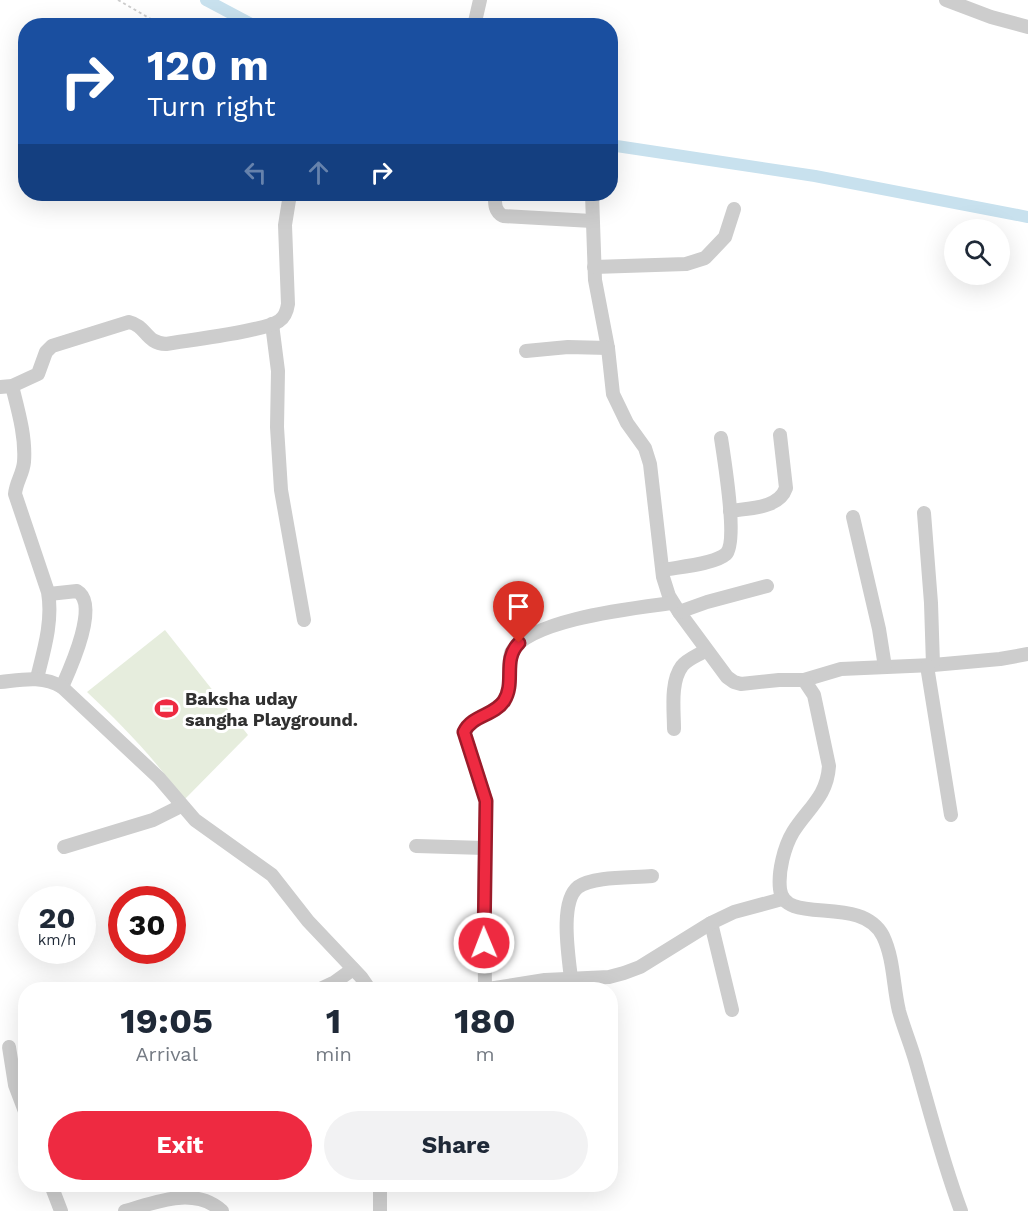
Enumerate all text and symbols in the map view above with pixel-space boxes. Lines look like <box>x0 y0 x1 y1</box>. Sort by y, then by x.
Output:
text: 120 m <box>147 41 269 90</box>
icon: right <box>48 42 126 120</box>
text: Turn right <box>147 91 276 123</box>
icon: left <box>239 156 272 189</box>
icon: ahead <box>302 156 335 189</box>
icon: right <box>365 156 398 189</box>
map controls <box>944 219 1010 285</box>
button: search <box>944 219 1010 285</box>
pin <box>493 581 544 643</box>
icon: arrive <box>502 590 535 623</box>
place label: Baksha uday sangha Playground. <box>185 688 358 730</box>
sports icon: Baksha uday sangha Playground. <box>154 696 180 722</box>
speed limit sign: 30 <box>108 886 186 964</box>
text: 20 <box>38 900 76 935</box>
position arrow <box>452 911 516 975</box>
text: km/h <box>38 931 76 949</box>
text: 19:05 <box>120 1000 213 1042</box>
text: 1 <box>326 1000 341 1042</box>
text: 180 <box>454 1000 516 1042</box>
text: Arrival <box>135 1042 198 1066</box>
text: min <box>315 1042 352 1066</box>
text: m <box>475 1042 495 1066</box>
button: Exit <box>48 1111 312 1180</box>
button: Share <box>324 1111 588 1180</box>

